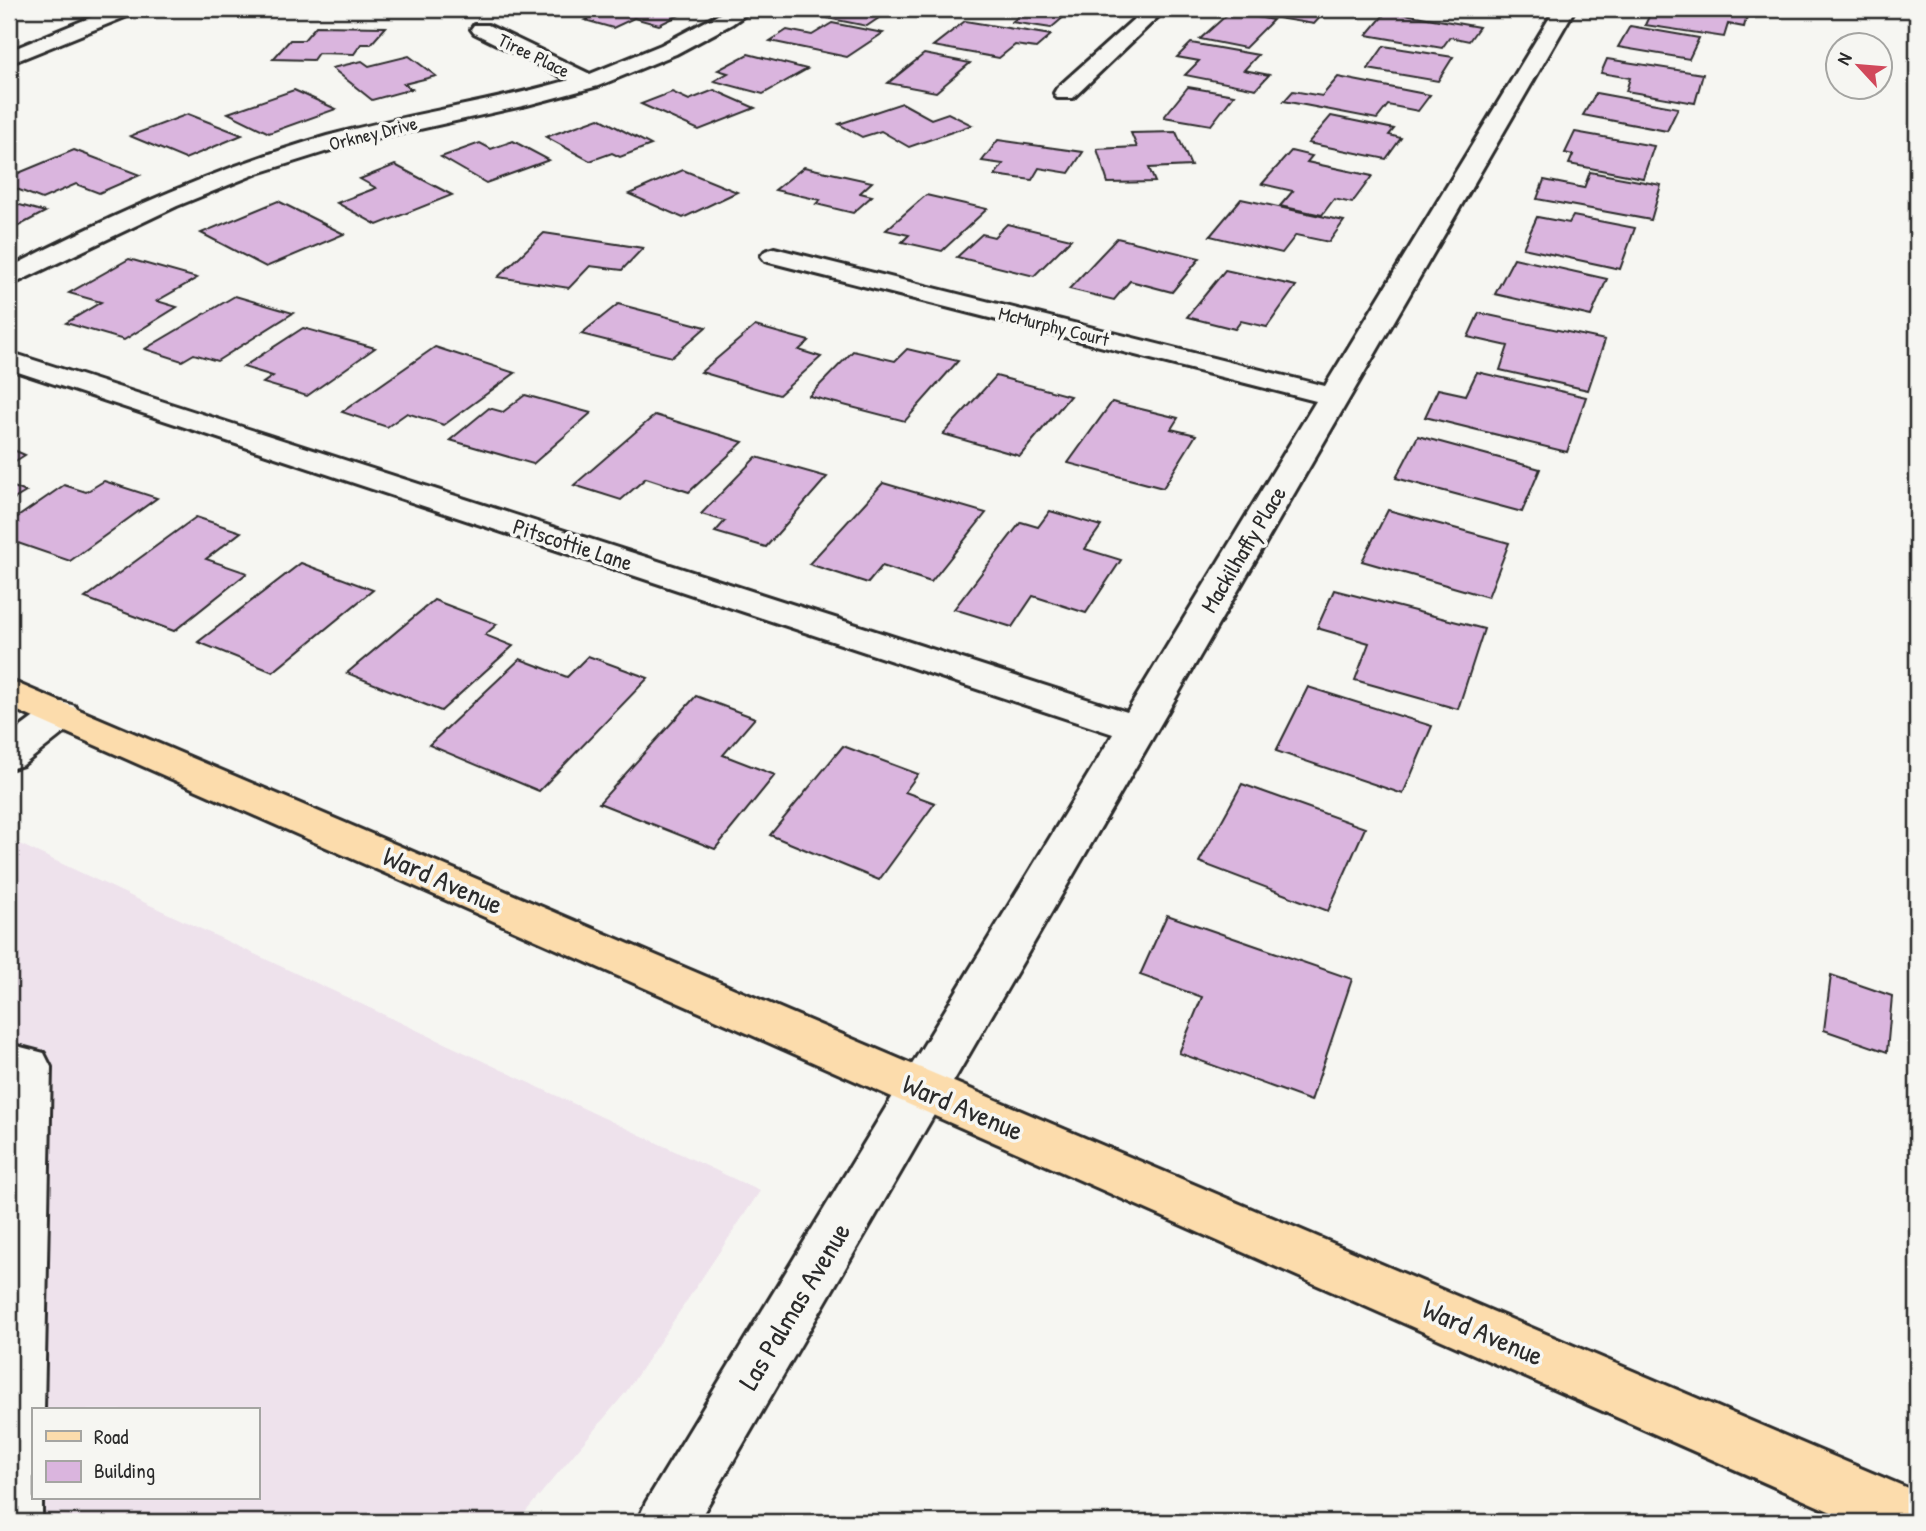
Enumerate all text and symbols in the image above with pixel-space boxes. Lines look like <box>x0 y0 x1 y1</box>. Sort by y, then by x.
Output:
street label: Tiree Place <box>494 27 574 84</box>
north arrow <box>1825 32 1895 102</box>
text: N <box>1830 48 1858 69</box>
street label: Orkney Drive <box>326 109 420 157</box>
street label: McMurphy Court <box>996 300 1112 352</box>
street label: Mackilhaffy Place <box>1193 480 1293 618</box>
street label: Pitscottie Lane <box>509 510 637 578</box>
street label: Ward Avenue <box>377 837 509 923</box>
street label: Ward Avenue <box>897 1065 1029 1149</box>
street label: Las Palmas Avenue <box>729 1215 859 1397</box>
street label: Ward Avenue <box>1417 1290 1549 1374</box>
legend <box>32 1408 259 1500</box>
text: Road <box>94 1422 128 1451</box>
text: Building <box>94 1456 155 1485</box>

